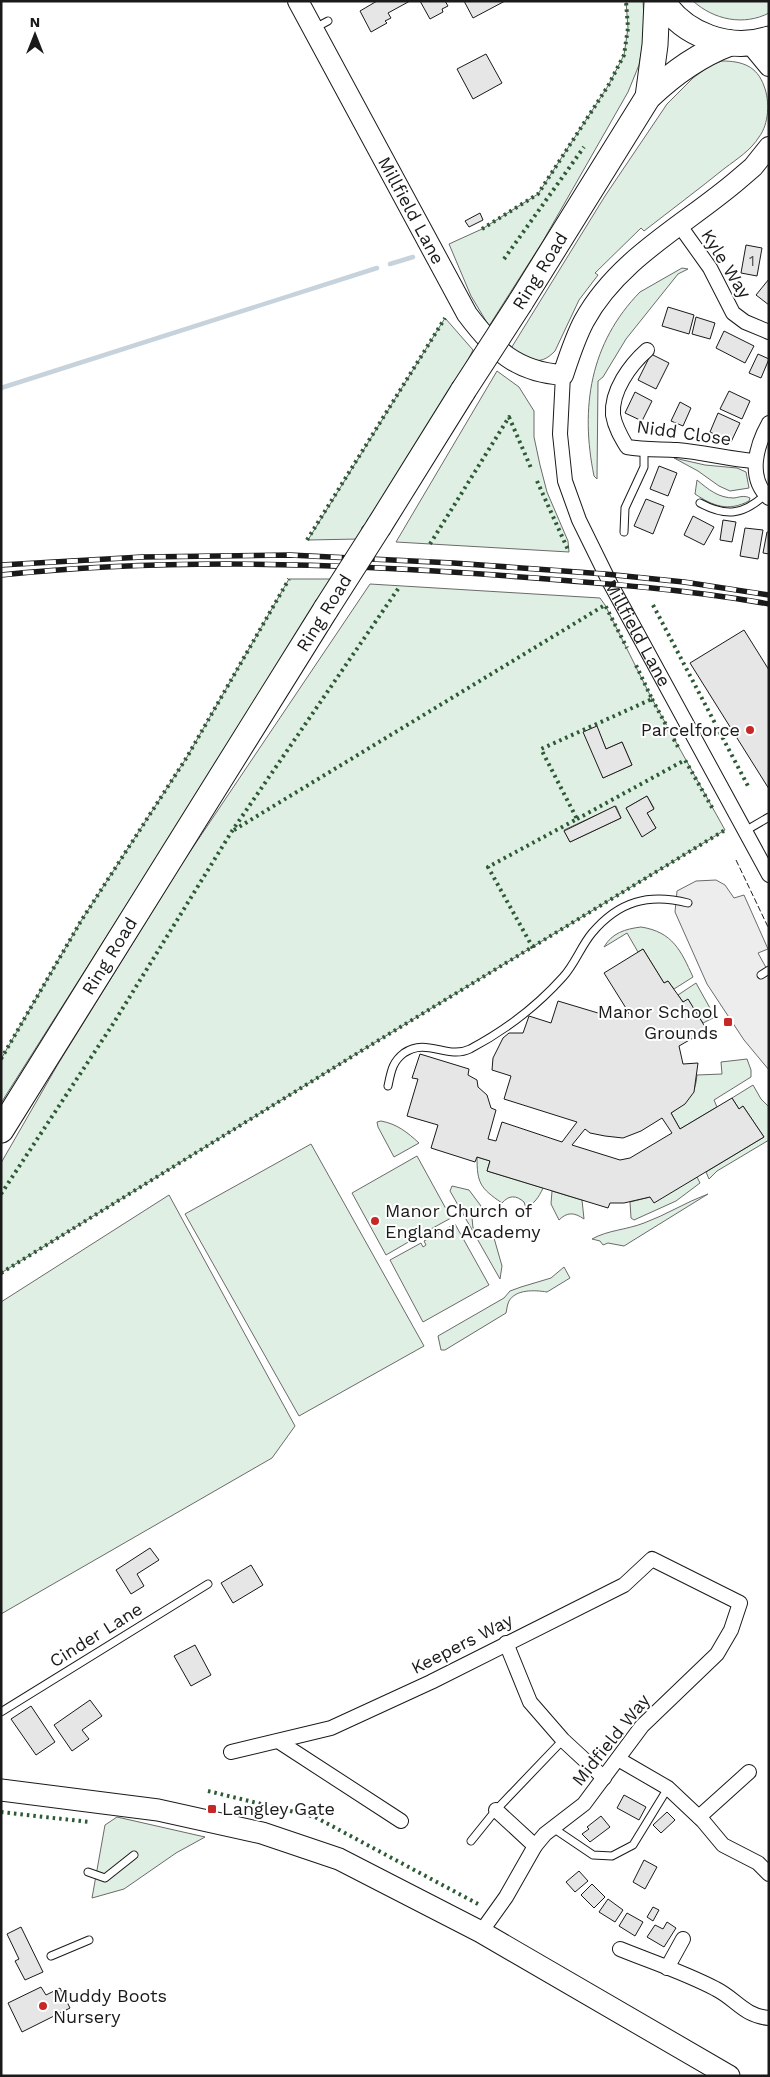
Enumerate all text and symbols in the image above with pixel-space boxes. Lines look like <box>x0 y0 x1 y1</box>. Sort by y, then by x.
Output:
north arrow <box>10 10 60 60</box>
text: N <box>30 14 40 30</box>
street label: Millfield Lane <box>374 153 449 268</box>
street label: Kyle Way <box>697 225 756 303</box>
street label: Ring Road <box>507 228 572 313</box>
house number: 1 <box>749 252 755 270</box>
street label: Nidd Close <box>635 415 733 450</box>
street label: Ring Road <box>291 570 356 655</box>
street label: Millfield Lane <box>600 576 675 690</box>
place label: Parcelforce <box>641 719 740 740</box>
marker: Parcelforce <box>744 724 756 736</box>
street label: Ring Road <box>77 913 141 998</box>
place label: Manor School Grounds <box>598 1001 718 1043</box>
marker: Manor School Grounds <box>722 1016 734 1028</box>
place label: Manor Church of England Academy <box>385 1200 541 1242</box>
marker: Manor Church of England Academy <box>369 1215 381 1227</box>
street label: Cinder Lane <box>45 1598 146 1671</box>
street label: Keepers Way <box>407 1609 517 1678</box>
street label: Midfield Way <box>567 1689 654 1790</box>
place label: Langley Gate <box>222 1798 335 1819</box>
marker: Langley Gate <box>206 1803 218 1815</box>
place label: Muddy Boots Nursery <box>53 1985 167 2027</box>
marker: Muddy Boots Nursery <box>37 2000 49 2012</box>

